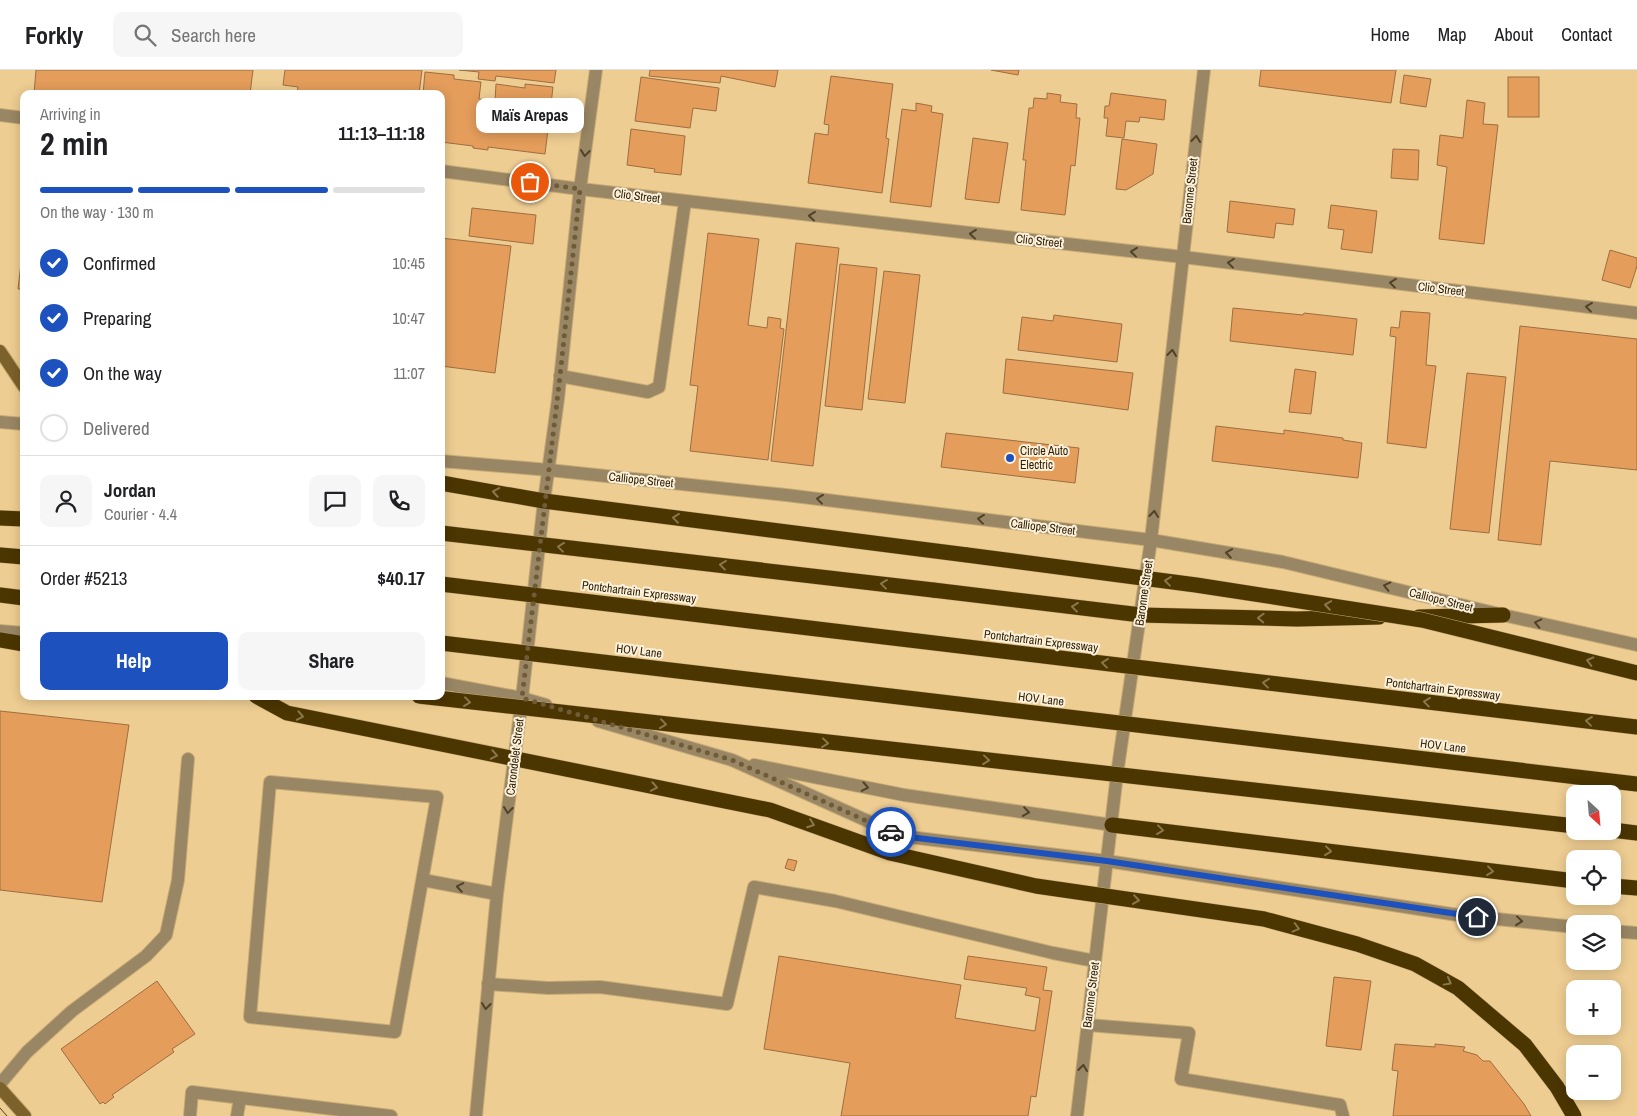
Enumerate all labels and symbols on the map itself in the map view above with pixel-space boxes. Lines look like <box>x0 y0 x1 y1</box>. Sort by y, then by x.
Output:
callout: Maïs Arepas <box>476 97 584 132</box>
one-way arrow <box>1190 135 1201 143</box>
one-way arrow <box>580 149 591 157</box>
street label: Baronne Street <box>1179 157 1201 225</box>
pin <box>509 161 551 203</box>
street label: Clio Street <box>613 185 661 207</box>
one-way arrow <box>807 210 815 221</box>
one-way arrow <box>969 229 977 240</box>
street label: Clio Street <box>1015 231 1063 251</box>
one-way arrow <box>1130 247 1138 258</box>
one-way arrow <box>1227 258 1235 269</box>
one-way arrow <box>1388 278 1396 289</box>
street label: Clio Street <box>1417 278 1465 300</box>
one-way arrow <box>1584 303 1593 313</box>
one-way arrow <box>1166 348 1177 356</box>
place label: Circle Auto Electric <box>1020 443 1068 473</box>
marker: Circle Auto Electric <box>1004 452 1016 464</box>
street label: Calliope Street <box>608 469 674 491</box>
one-way arrow <box>492 488 501 498</box>
one-way arrow <box>815 495 824 505</box>
one-way arrow <box>1148 510 1159 518</box>
one-way arrow <box>671 513 679 524</box>
one-way arrow <box>977 514 985 525</box>
street label: Calliope Street <box>1010 515 1077 539</box>
one-way arrow <box>557 542 565 553</box>
one-way arrow <box>1224 548 1233 558</box>
street label: Baronne Street <box>1131 559 1157 627</box>
one-way arrow <box>718 560 726 571</box>
one-way arrow <box>1163 576 1171 587</box>
street label: Pontchartrain Expressway <box>581 577 697 607</box>
one-way arrow <box>880 579 888 590</box>
one-way arrow <box>1383 581 1392 592</box>
street label: Calliope Street <box>1407 584 1475 616</box>
one-way arrow <box>1324 600 1332 611</box>
one-way arrow <box>1070 602 1078 613</box>
one-way arrow <box>1257 613 1265 623</box>
one-way arrow <box>1534 618 1543 629</box>
street label: Pontchartrain Expressway <box>983 626 1099 656</box>
street label: HOV Lane <box>615 640 663 662</box>
one-way arrow <box>1585 656 1594 667</box>
one-way arrow <box>1100 658 1108 669</box>
street label: Pontchartrain Expressway <box>1385 674 1501 704</box>
one-way arrow <box>1262 678 1270 689</box>
street label: HOV Lane <box>1017 688 1065 710</box>
one-way arrow <box>463 696 471 707</box>
one-way arrow <box>1423 697 1431 708</box>
one-way arrow <box>296 710 305 721</box>
one-way arrow <box>1584 716 1592 727</box>
street label: Carondelet Street <box>502 717 528 796</box>
one-way arrow <box>660 718 668 729</box>
street label: HOV Lane <box>1419 735 1467 757</box>
one-way arrow <box>821 737 829 748</box>
one-way arrow <box>490 749 499 759</box>
one-way arrow <box>983 755 991 766</box>
one-way arrow <box>649 781 658 791</box>
one-way arrow <box>861 782 870 792</box>
north arrow <box>1566 785 1621 840</box>
one-way arrow <box>503 806 514 814</box>
one-way arrow <box>1022 806 1030 817</box>
courier <box>866 807 916 857</box>
one-way arrow <box>806 819 815 829</box>
one-way arrow <box>1157 824 1165 835</box>
one-way arrow <box>1325 845 1333 856</box>
one-way arrow <box>1486 865 1494 876</box>
one-way arrow <box>456 882 464 892</box>
one-way arrow <box>1132 895 1140 905</box>
pin <box>1456 896 1498 938</box>
one-way arrow <box>1515 915 1523 926</box>
one-way arrow <box>1291 922 1300 933</box>
street label: Baronne Street <box>1079 961 1103 1029</box>
one-way arrow <box>1443 976 1452 986</box>
one-way arrow <box>481 1002 492 1010</box>
one-way arrow <box>1077 1063 1088 1071</box>

